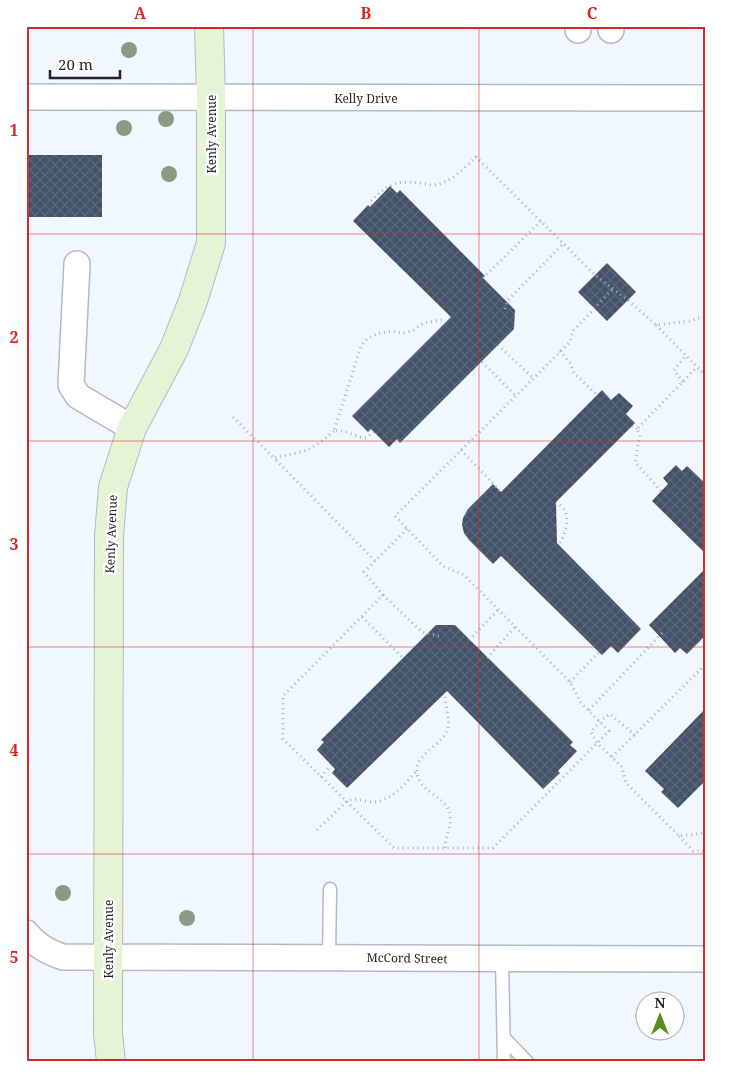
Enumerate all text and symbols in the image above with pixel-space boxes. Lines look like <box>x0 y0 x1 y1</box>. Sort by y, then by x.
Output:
text: A <box>134 2 147 24</box>
text: B <box>361 2 372 24</box>
text: C <box>587 2 598 24</box>
scale bar <box>50 48 120 80</box>
text: 20 m <box>58 54 93 74</box>
street label: Kelly Drive <box>334 90 398 107</box>
street label: Kenly Avenue <box>203 95 220 173</box>
text: 1 <box>9 119 19 141</box>
text: 2 <box>9 326 19 348</box>
street label: Kenly Avenue <box>101 494 121 574</box>
text: 3 <box>9 533 19 555</box>
text: 4 <box>9 739 19 761</box>
street label: Kenly Avenue <box>100 900 117 978</box>
text: 5 <box>9 946 19 968</box>
street label: McCord Street <box>366 949 448 967</box>
north arrow <box>634 990 684 1040</box>
text: N <box>654 993 666 1012</box>

